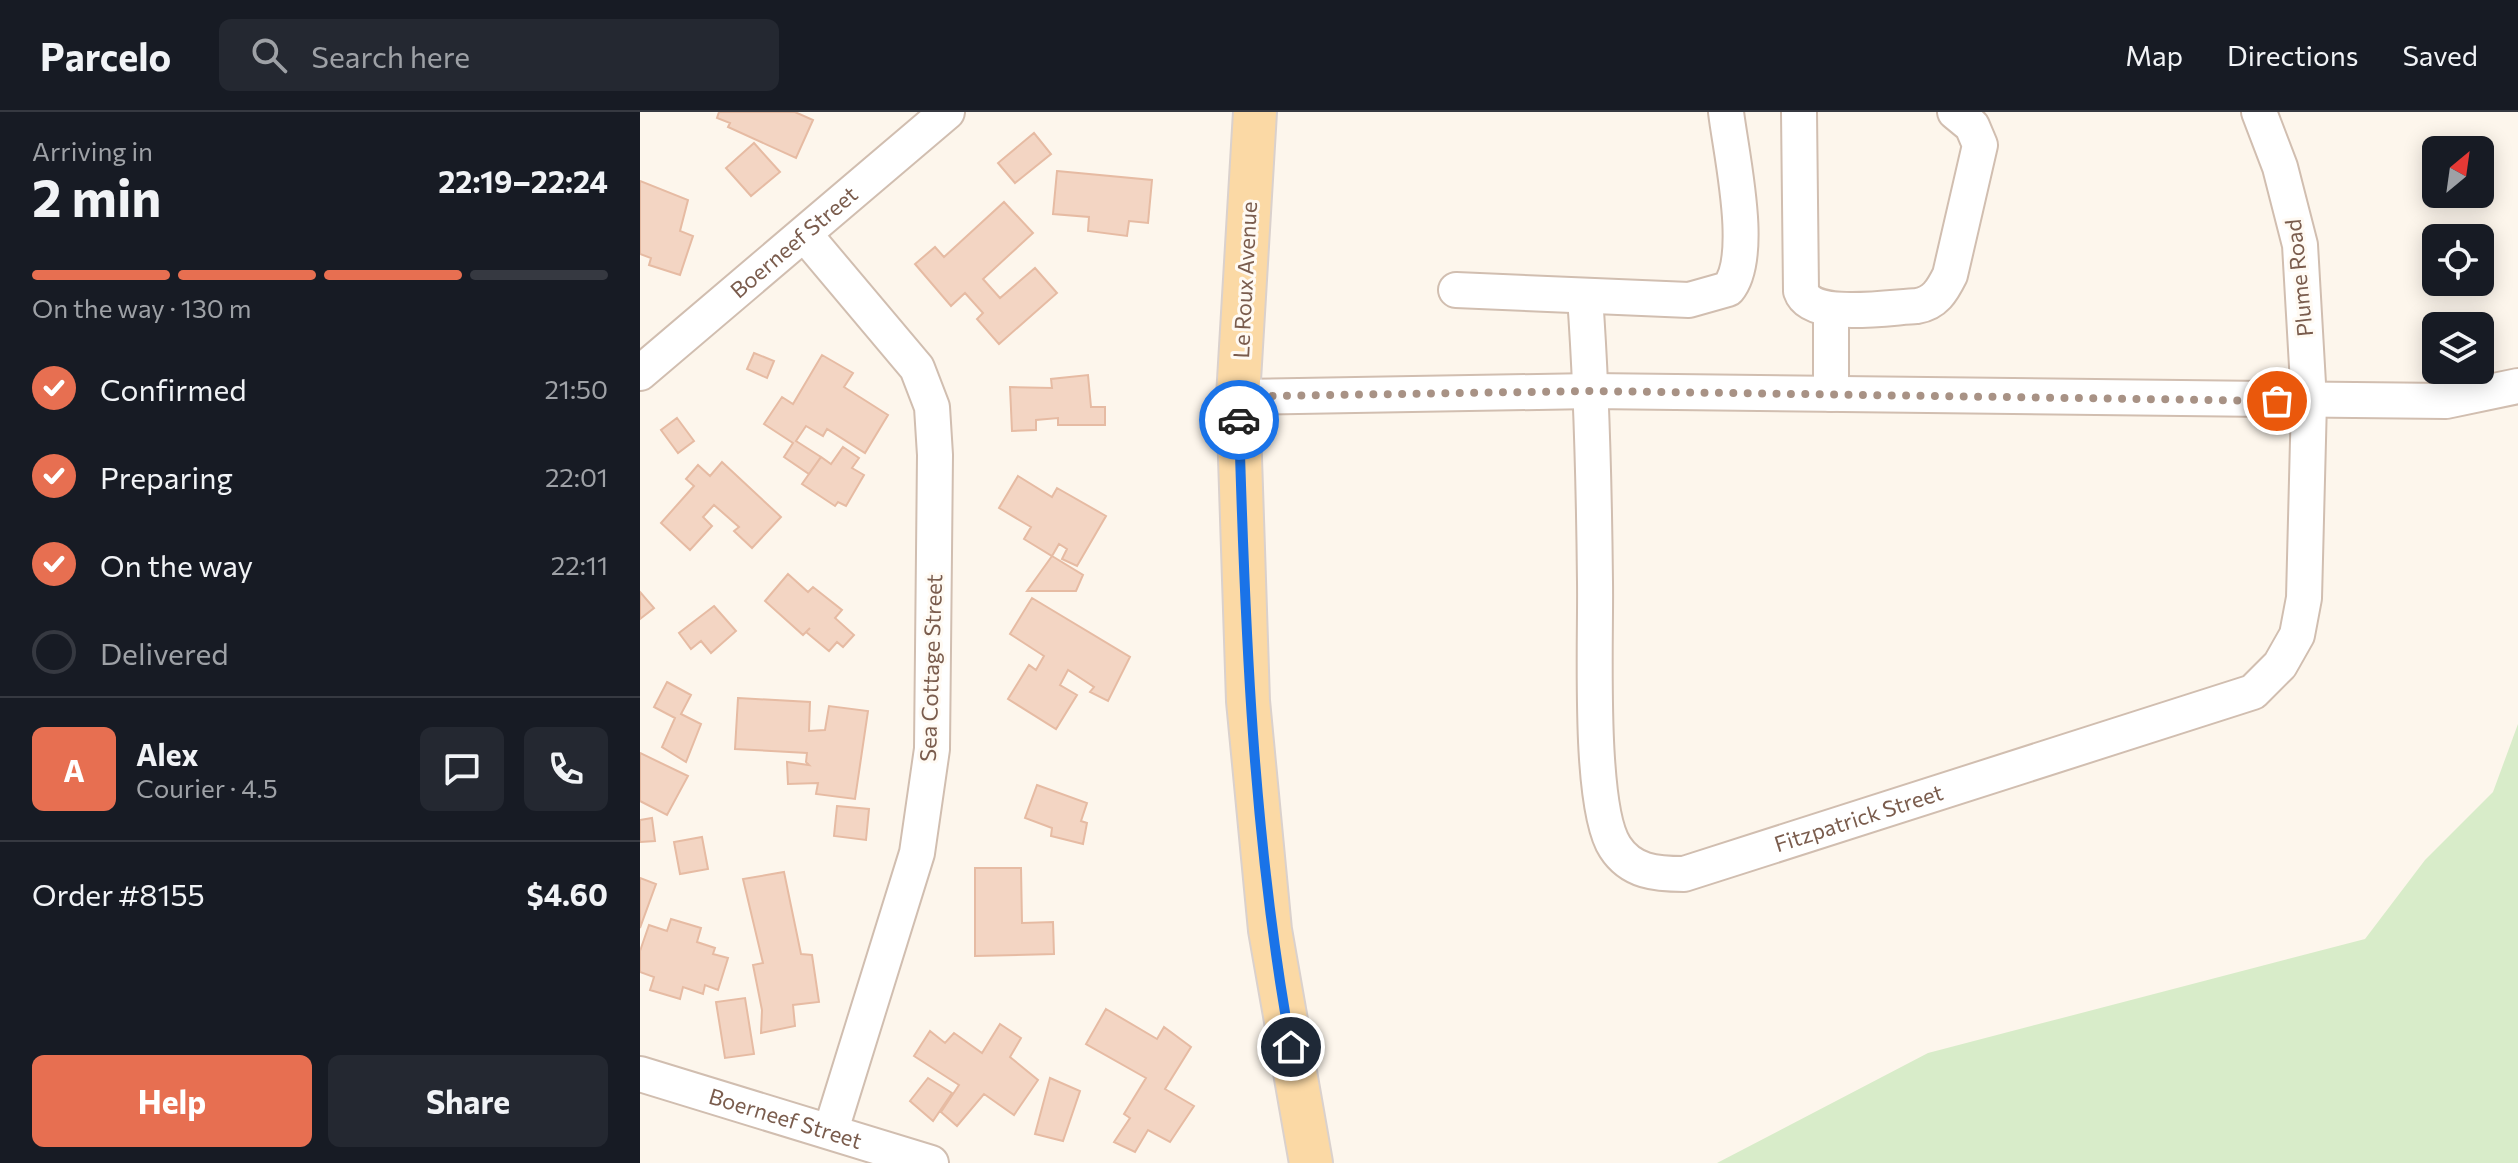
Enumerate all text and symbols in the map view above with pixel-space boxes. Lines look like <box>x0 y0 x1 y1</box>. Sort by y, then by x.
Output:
search box <box>219 19 779 91</box>
text: Parcelo <box>40 32 171 79</box>
icon: search <box>247 33 291 77</box>
text: Search here <box>311 37 470 74</box>
text: Map <box>2125 38 2183 72</box>
text: Directions <box>2227 38 2358 72</box>
text: Saved <box>2402 38 2478 72</box>
text: Arriving in <box>32 135 153 166</box>
north arrow <box>2422 136 2494 208</box>
map controls <box>2422 136 2494 384</box>
text: 22:19–22:24 <box>438 162 608 199</box>
text: 2 min <box>32 164 161 228</box>
street label: Boerneef Street <box>724 180 863 303</box>
street label: Le Roux Avenue <box>1227 201 1262 359</box>
street label: Plume Road <box>2279 218 2318 338</box>
button: locate <box>2422 224 2494 296</box>
text: On the way · 130 m <box>32 292 251 323</box>
button: layers <box>2422 312 2494 384</box>
icon: check <box>32 366 76 410</box>
pin <box>2243 367 2311 435</box>
text: Confirmed <box>100 370 247 407</box>
text: 21:50 <box>544 373 608 404</box>
icon: bag <box>2255 379 2299 423</box>
courier <box>1199 380 1279 460</box>
icon: car <box>1217 398 1261 442</box>
icon: check <box>32 454 76 498</box>
text: Preparing <box>100 458 233 495</box>
text: 22:01 <box>545 461 608 492</box>
icon: check <box>32 542 76 586</box>
text: On the way <box>100 546 253 583</box>
text: 22:11 <box>551 549 608 580</box>
street label: Sea Cottage Street <box>914 574 947 762</box>
text: Delivered <box>100 634 229 671</box>
button: chat <box>420 727 504 811</box>
button: phone <box>524 727 608 811</box>
text: Alex <box>136 735 199 772</box>
text: A <box>63 751 85 788</box>
text: Courier · 4.5 <box>136 772 278 803</box>
street label: Fitzpatrick Street <box>1771 778 1946 857</box>
text: Order #8155 <box>32 875 205 912</box>
text: $4.60 <box>527 875 608 912</box>
pin <box>1257 1013 1325 1081</box>
icon: home <box>1269 1025 1313 1069</box>
button: Help <box>32 1055 312 1147</box>
button: Share <box>328 1055 608 1147</box>
street label: Boerneef Street <box>706 1082 865 1154</box>

